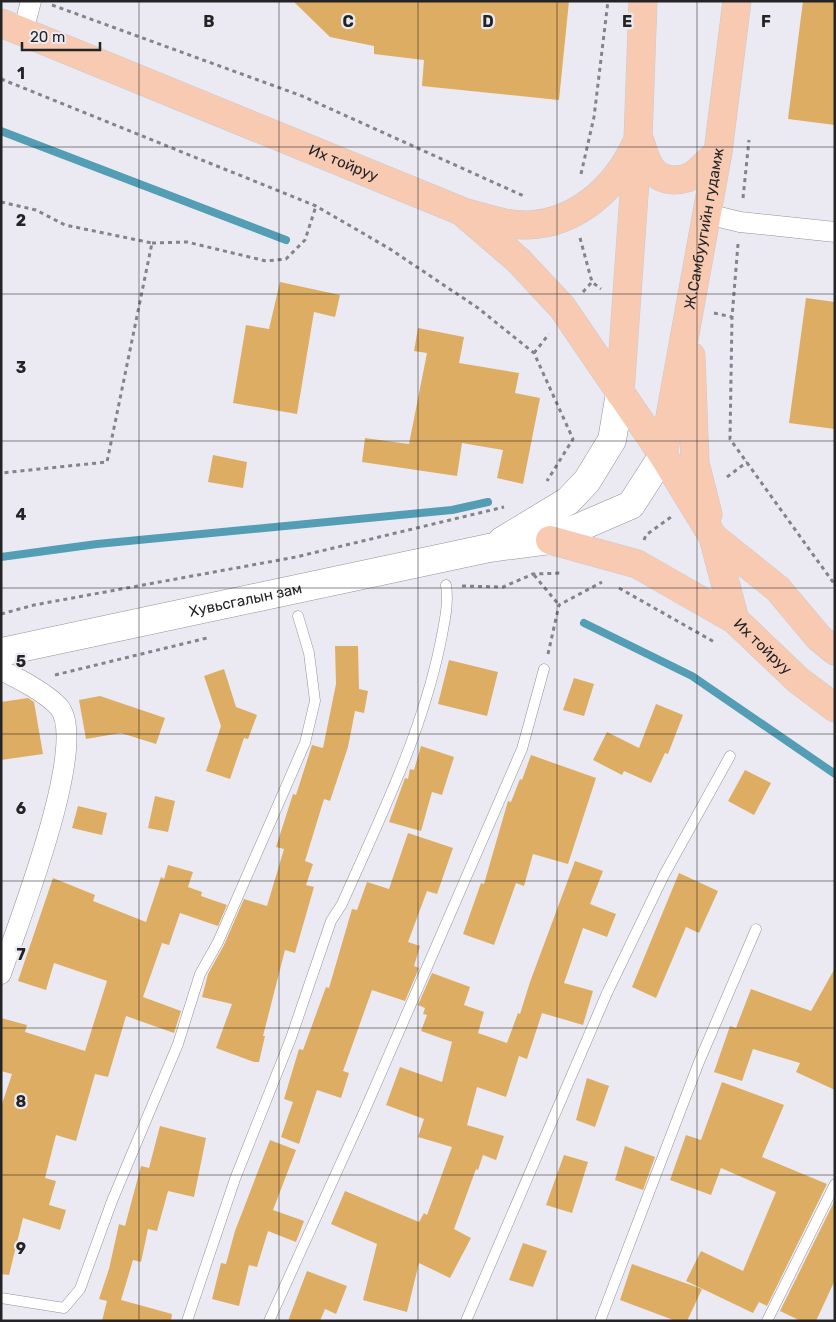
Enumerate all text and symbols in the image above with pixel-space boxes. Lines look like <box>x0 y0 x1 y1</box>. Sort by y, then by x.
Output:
text: B <box>203 12 215 31</box>
text: C <box>342 12 354 31</box>
text: D <box>482 12 494 31</box>
text: E <box>622 12 632 31</box>
text: F <box>761 12 771 31</box>
scale bar <box>22 20 100 52</box>
text: 20 m <box>30 28 65 46</box>
text: 1 <box>17 64 25 83</box>
street label: Их тойруу <box>306 141 381 185</box>
street label: Ж.Самбуугийн гудамж <box>681 146 728 311</box>
text: 2 <box>16 211 26 230</box>
text: 3 <box>16 358 26 377</box>
text: 4 <box>16 505 27 524</box>
street label: Хувьсгалын зам <box>187 579 304 621</box>
street label: Их тойруу <box>730 615 796 678</box>
text: 5 <box>16 652 26 671</box>
text: 6 <box>16 799 26 818</box>
text: 7 <box>16 945 26 964</box>
text: 8 <box>16 1092 27 1111</box>
text: 9 <box>16 1239 26 1258</box>

